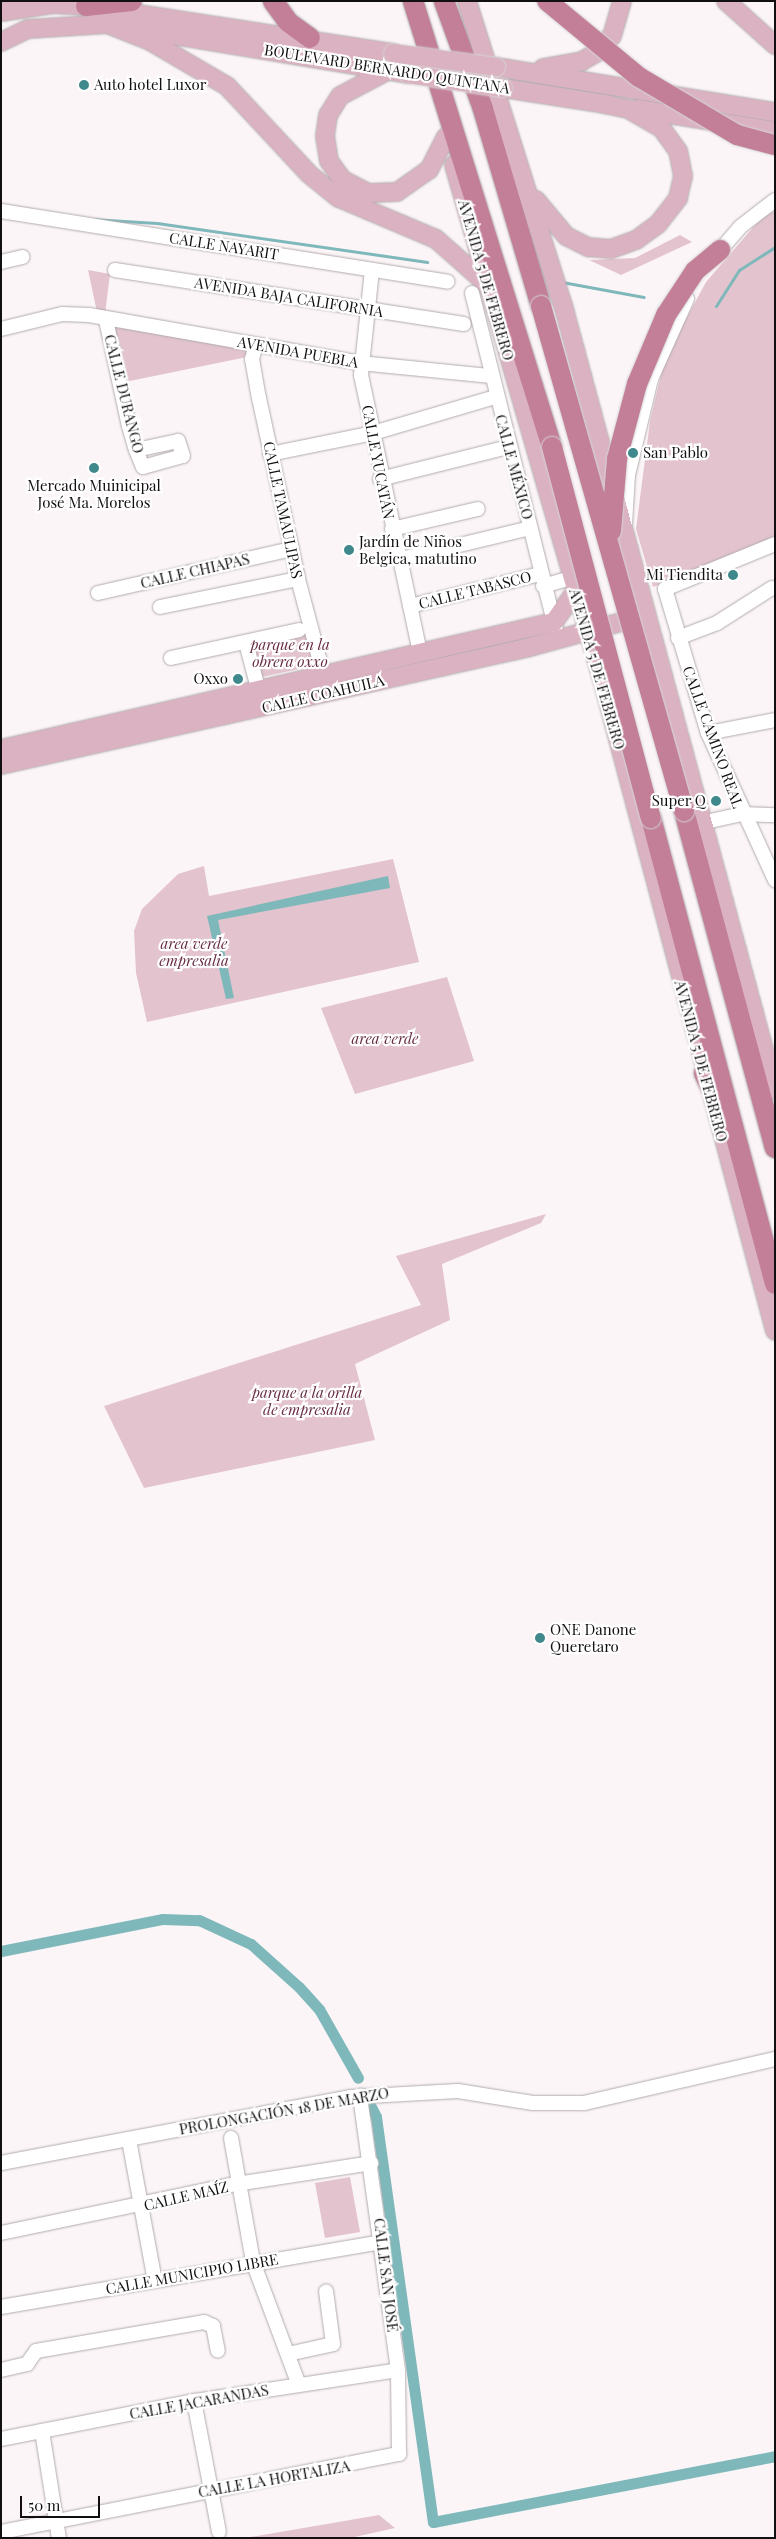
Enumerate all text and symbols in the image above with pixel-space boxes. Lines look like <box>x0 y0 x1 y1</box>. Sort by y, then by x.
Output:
street label: BOULEVARD BERNARDO QUINTANA <box>263 41 511 97</box>
place label: Auto hotel Luxor <box>94 76 207 94</box>
marker: Auto hotel Luxor <box>78 79 90 91</box>
street label: AVENIDA 5 DE FEBRERO <box>454 197 518 363</box>
street label: CALLE NAYARIT <box>168 228 280 264</box>
street label: AVENIDA BAJA CALIFORNIA <box>193 273 385 321</box>
street label: CALLE DURANGO <box>101 333 147 455</box>
street label: AVENIDA PUEBLA <box>236 333 360 371</box>
street label: CALLE YUCATÁN <box>358 403 398 521</box>
street label: CALLE MÉXICO <box>491 412 537 522</box>
street label: CALLE TAMAULIPAS <box>260 440 306 580</box>
place label: San Pablo <box>643 444 708 462</box>
marker: San Pablo <box>627 447 639 459</box>
marker: Mercado Muinicipal José Ma. Morelos <box>88 462 100 474</box>
place label: Mercado Muinicipal José Ma. Morelos <box>27 476 161 511</box>
place label: Jardín de Niños Belgica, matutino <box>359 532 477 567</box>
marker: Jardín de Niños Belgica, matutino <box>343 544 355 556</box>
street label: CALLE CHIAPAS <box>139 550 251 592</box>
place label: Mi Tiendita <box>646 566 723 584</box>
street label: CALLE TABASCO <box>417 567 533 613</box>
marker: Mi Tiendita <box>727 569 739 581</box>
street label: AVENIDA 5 DE FEBRERO <box>565 586 629 752</box>
park label: parque en la obrera oxxo <box>250 635 330 670</box>
street label: CALLE CAMINO REAL <box>679 664 747 810</box>
place label: Oxxo <box>194 670 228 688</box>
street label: CALLE COAHUILA <box>260 671 386 717</box>
marker: Oxxo <box>232 673 244 685</box>
place label: Super Q <box>651 792 706 810</box>
marker: Super Q <box>710 795 722 807</box>
park label: area verde empresalia <box>159 934 229 969</box>
street label: AVENIDA 5 DE FEBRERO <box>671 978 731 1144</box>
park label: area verde <box>351 1030 419 1048</box>
park label: parque a la orilla de empresalia <box>252 1383 362 1418</box>
place label: ONE Danone Queretaro <box>550 1620 636 1655</box>
marker: ONE Danone Queretaro <box>534 1632 546 1644</box>
street label: PROLONGACIÓN 18 DE MARZO <box>178 2084 390 2138</box>
street label: CALLE MAÍZ <box>142 2178 230 2214</box>
street label: CALLE SAN JOSÉ <box>370 2217 402 2333</box>
street label: CALLE MUNICIPIO LIBRE <box>104 2250 280 2298</box>
street label: CALLE JACARANDAS <box>128 2381 270 2423</box>
street label: CALLE LA HORTALIZA <box>197 2457 351 2501</box>
scale bar <box>22 2486 102 2518</box>
text: 50 m <box>28 2495 60 2515</box>

